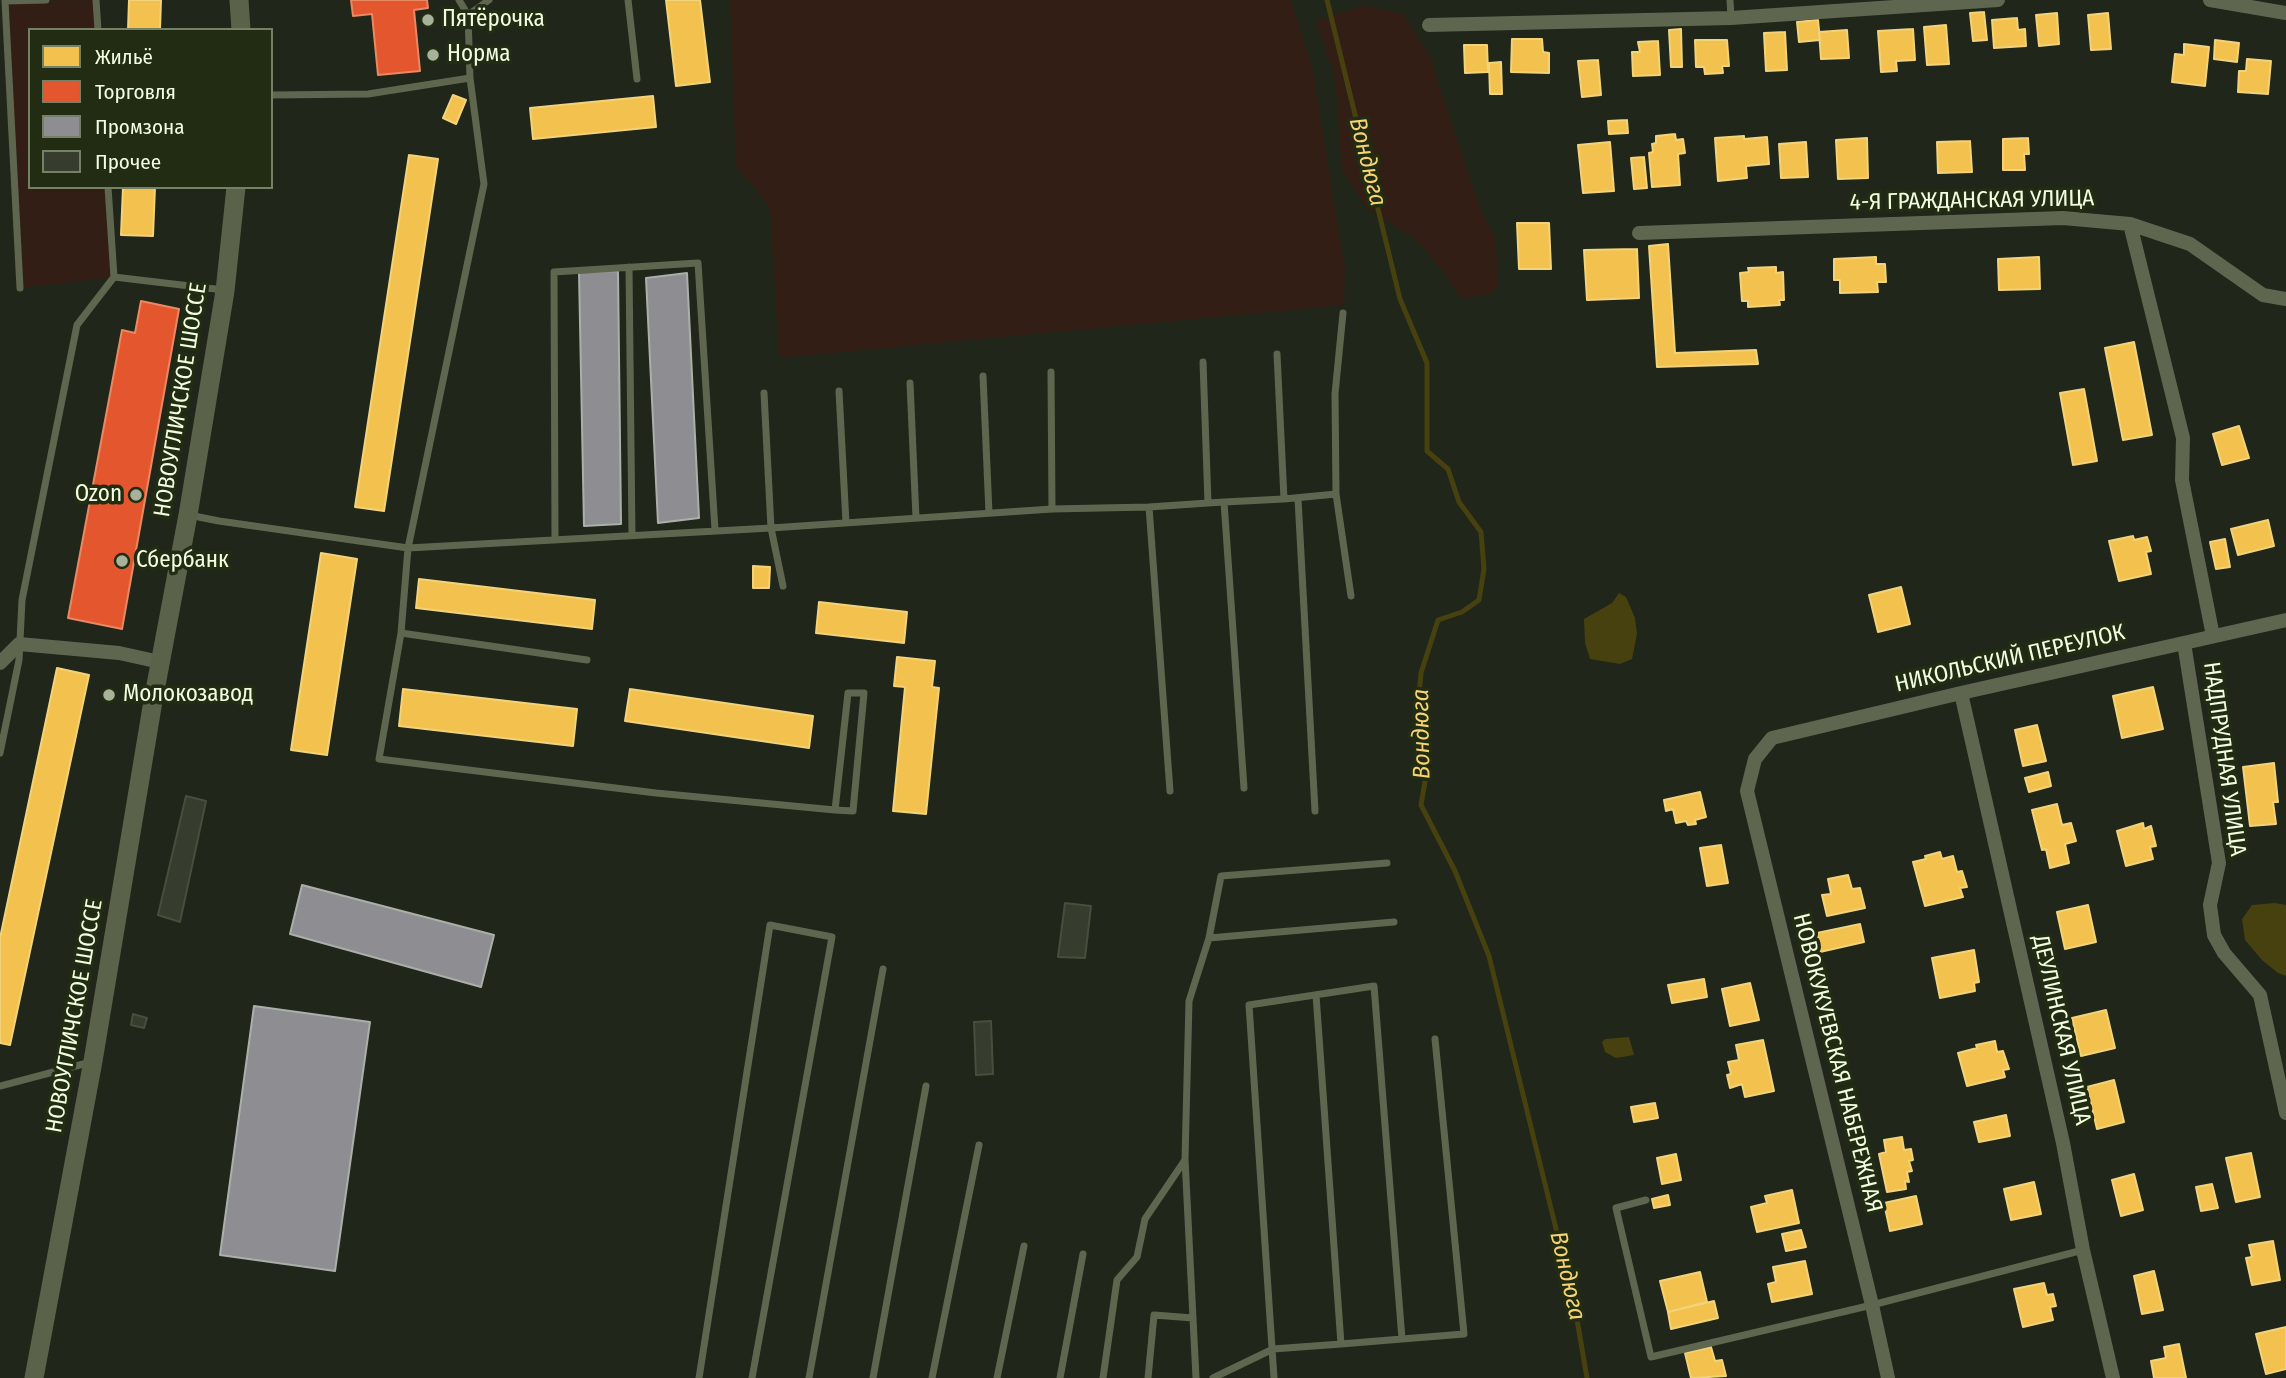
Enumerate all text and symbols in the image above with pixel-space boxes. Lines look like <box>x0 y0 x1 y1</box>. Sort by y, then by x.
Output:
place label: Пятёрочка <box>442 6 545 34</box>
marker: Пятёрочка <box>420 12 436 28</box>
legend <box>28 28 273 189</box>
place label: Норма <box>447 41 511 69</box>
text: Жильё <box>95 44 153 70</box>
marker: Норма <box>425 47 441 63</box>
text: Торговля <box>95 79 176 105</box>
text: Промзона <box>95 114 184 140</box>
water label: Вондюга <box>1342 115 1392 209</box>
text: Прочее <box>95 149 161 175</box>
street label: 4-Я ГРАЖДАНСКАЯ УЛИЦА <box>1849 185 2095 217</box>
street label: НОВОУГЛИЧСКОЕ ШОССЕ <box>149 281 213 519</box>
place label: Ozon <box>75 481 122 509</box>
marker: Ozon <box>128 487 144 503</box>
place label: Сбербанк <box>136 547 229 575</box>
marker: Сбербанк <box>114 553 130 569</box>
street label: НИКОЛЬСКИЙ ПЕРЕУЛОК <box>1892 619 2128 699</box>
street label: НАДПРУДНАЯ УЛИЦА <box>2197 660 2251 858</box>
place label: Молокозавод <box>123 681 253 709</box>
marker: Молокозавод <box>101 687 117 703</box>
water label: Вондюга <box>1407 689 1437 779</box>
street label: НОВОУГЛИЧСКОЕ ШОССЕ <box>41 897 109 1135</box>
street label: НОВОКУКУЕВСКАЯ НАБЕРЕЖНАЯ <box>1786 911 1888 1215</box>
street label: ДЕУЛИНСКАЯ УЛИЦА <box>2026 932 2096 1128</box>
water label: Вондюга <box>1543 1229 1591 1323</box>

